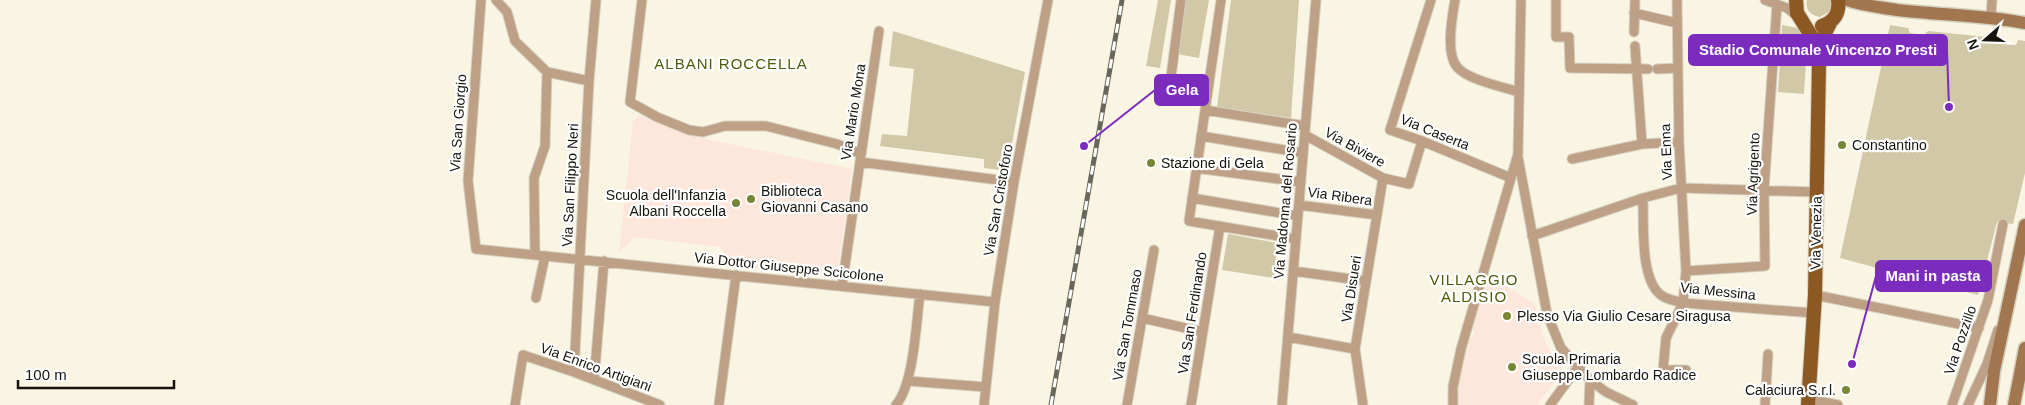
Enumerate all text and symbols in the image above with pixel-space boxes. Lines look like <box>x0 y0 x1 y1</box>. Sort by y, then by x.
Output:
north arrow <box>1960 15 2010 65</box>
callout: Stadio Comunale Vincenzo Presti <box>1689 35 1947 65</box>
text: N <box>1964 37 1982 52</box>
text: Stadio Comunale Vincenzo Presti <box>1699 41 1937 58</box>
district label: ALBANI ROCCELLA <box>654 55 808 72</box>
street label: Via Mario Mona <box>837 62 869 162</box>
street label: Via San Giorgio <box>447 73 469 172</box>
callout: Gela <box>1155 75 1208 105</box>
text: Gela <box>1166 81 1199 98</box>
street label: Via Caserta <box>1398 111 1472 153</box>
street label: Via Madonna del Rosario <box>1270 122 1300 280</box>
street label: Via San Filippo Neri <box>559 123 581 247</box>
street label: Via Enna <box>1657 123 1675 181</box>
street label: Via Biviere <box>1322 124 1388 170</box>
street label: Via Agrigento <box>1744 132 1762 216</box>
place label: Constantino <box>1852 137 1927 153</box>
marker: Constantino <box>1836 139 1848 151</box>
street label: Via San Cristoforo <box>980 143 1016 257</box>
place label: Stazione di Gela <box>1161 155 1264 171</box>
marker: Stazione di Gela <box>1145 157 1157 169</box>
place label: Biblioteca Giovanni Casano <box>761 183 869 215</box>
street label: Via Ribera <box>1307 184 1374 208</box>
place label: Scuola dell'Infanzia Albani Roccella <box>606 187 726 219</box>
marker: Biblioteca Giovanni Casano <box>745 193 757 205</box>
street label: Via Venezia <box>1807 196 1825 270</box>
marker: Scuola dell'Infanzia Albani Roccella <box>730 197 742 209</box>
street label: Via Dottor Giuseppe Scicolone <box>693 249 885 285</box>
street label: Via San Ferdinando <box>1174 251 1210 375</box>
street label: Via Disueri <box>1338 254 1364 324</box>
callout: Mani in pasta <box>1876 261 1991 291</box>
text: Mani in pasta <box>1885 267 1981 284</box>
street label: Via San Tommaso <box>1109 268 1145 382</box>
district label: VILLAGGIO ALDISIO <box>1429 271 1519 305</box>
street label: Via Messina <box>1679 279 1757 303</box>
street label: Via Pozzillo <box>1941 303 1979 377</box>
place label: Plesso Via Giulio Cesare Siragusa <box>1517 308 1731 324</box>
marker: Plesso Via Giulio Cesare Siragusa <box>1501 310 1513 322</box>
street label: Via Enrico Artigiani <box>538 339 654 395</box>
place label: Scuola Primaria Giuseppe Lombardo Radice <box>1522 351 1697 383</box>
scale bar <box>18 358 174 390</box>
marker: Scuola Primaria Giuseppe Lombardo Radice <box>1506 361 1518 373</box>
text: 100 m <box>25 366 67 383</box>
place label: Calaciura S.r.l. <box>1745 382 1836 398</box>
marker: Calaciura S.r.l. <box>1840 384 1852 396</box>

